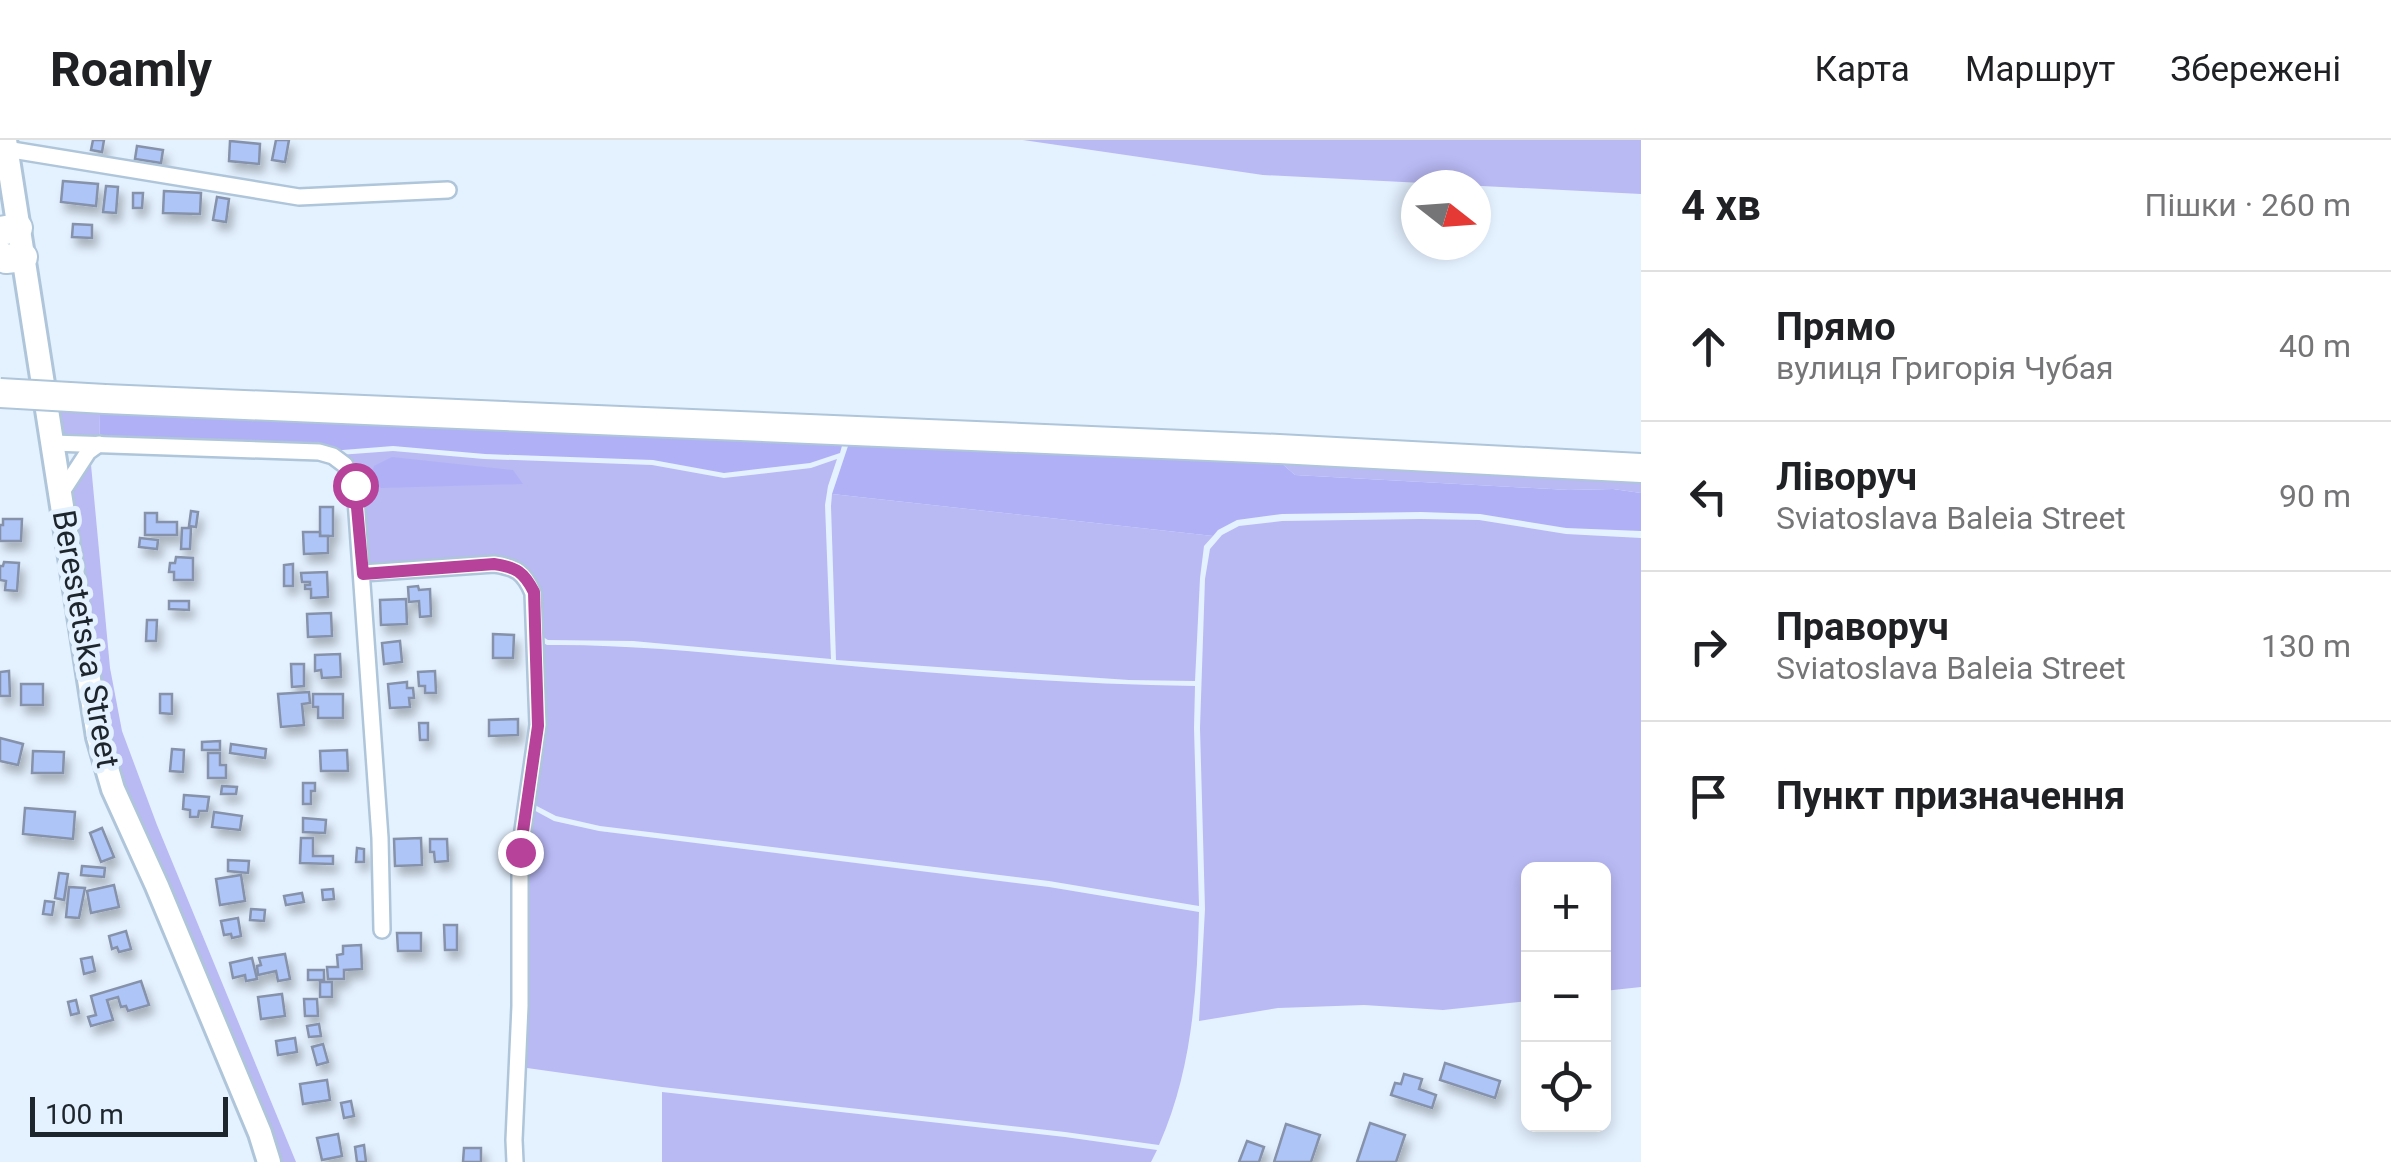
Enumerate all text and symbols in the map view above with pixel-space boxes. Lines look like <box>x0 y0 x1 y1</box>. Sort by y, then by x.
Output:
text: Roamly <box>50 41 212 98</box>
text: Карта <box>1814 49 1910 90</box>
text: Маршрут <box>1965 49 2115 90</box>
text: Збережені <box>2170 49 2341 90</box>
north arrow <box>1401 170 1491 260</box>
text: 4 хв <box>1681 181 1761 230</box>
text: Пішки · 260 m <box>2145 186 2351 224</box>
text: Прямо <box>1776 305 1896 349</box>
icon: ahead <box>1681 319 1736 374</box>
text: 40 m <box>2279 327 2351 365</box>
text: вулиця Григорія Чубая <box>1776 349 2114 387</box>
text: Ліворуч <box>1776 455 1917 499</box>
route start <box>333 463 379 509</box>
icon: left <box>1681 469 1736 524</box>
text: 90 m <box>2279 477 2351 515</box>
text: Sviatoslava Baleia Street <box>1776 499 2126 537</box>
street label: Berestetska Street <box>45 507 127 771</box>
text: Праворуч <box>1776 605 1949 649</box>
icon: right <box>1681 619 1736 674</box>
text: 130 m <box>2261 627 2351 665</box>
text: Sviatoslava Baleia Street <box>1776 649 2126 687</box>
icon: arrive <box>1681 769 1736 824</box>
text: Пункт призначення <box>1776 774 2125 818</box>
route end <box>498 830 544 876</box>
map controls <box>1521 862 1611 1132</box>
button: + <box>1521 862 1611 952</box>
button: − <box>1521 952 1611 1042</box>
button: locate <box>1521 1042 1611 1132</box>
scale bar <box>30 1092 228 1136</box>
text: 100 m <box>45 1098 124 1131</box>

